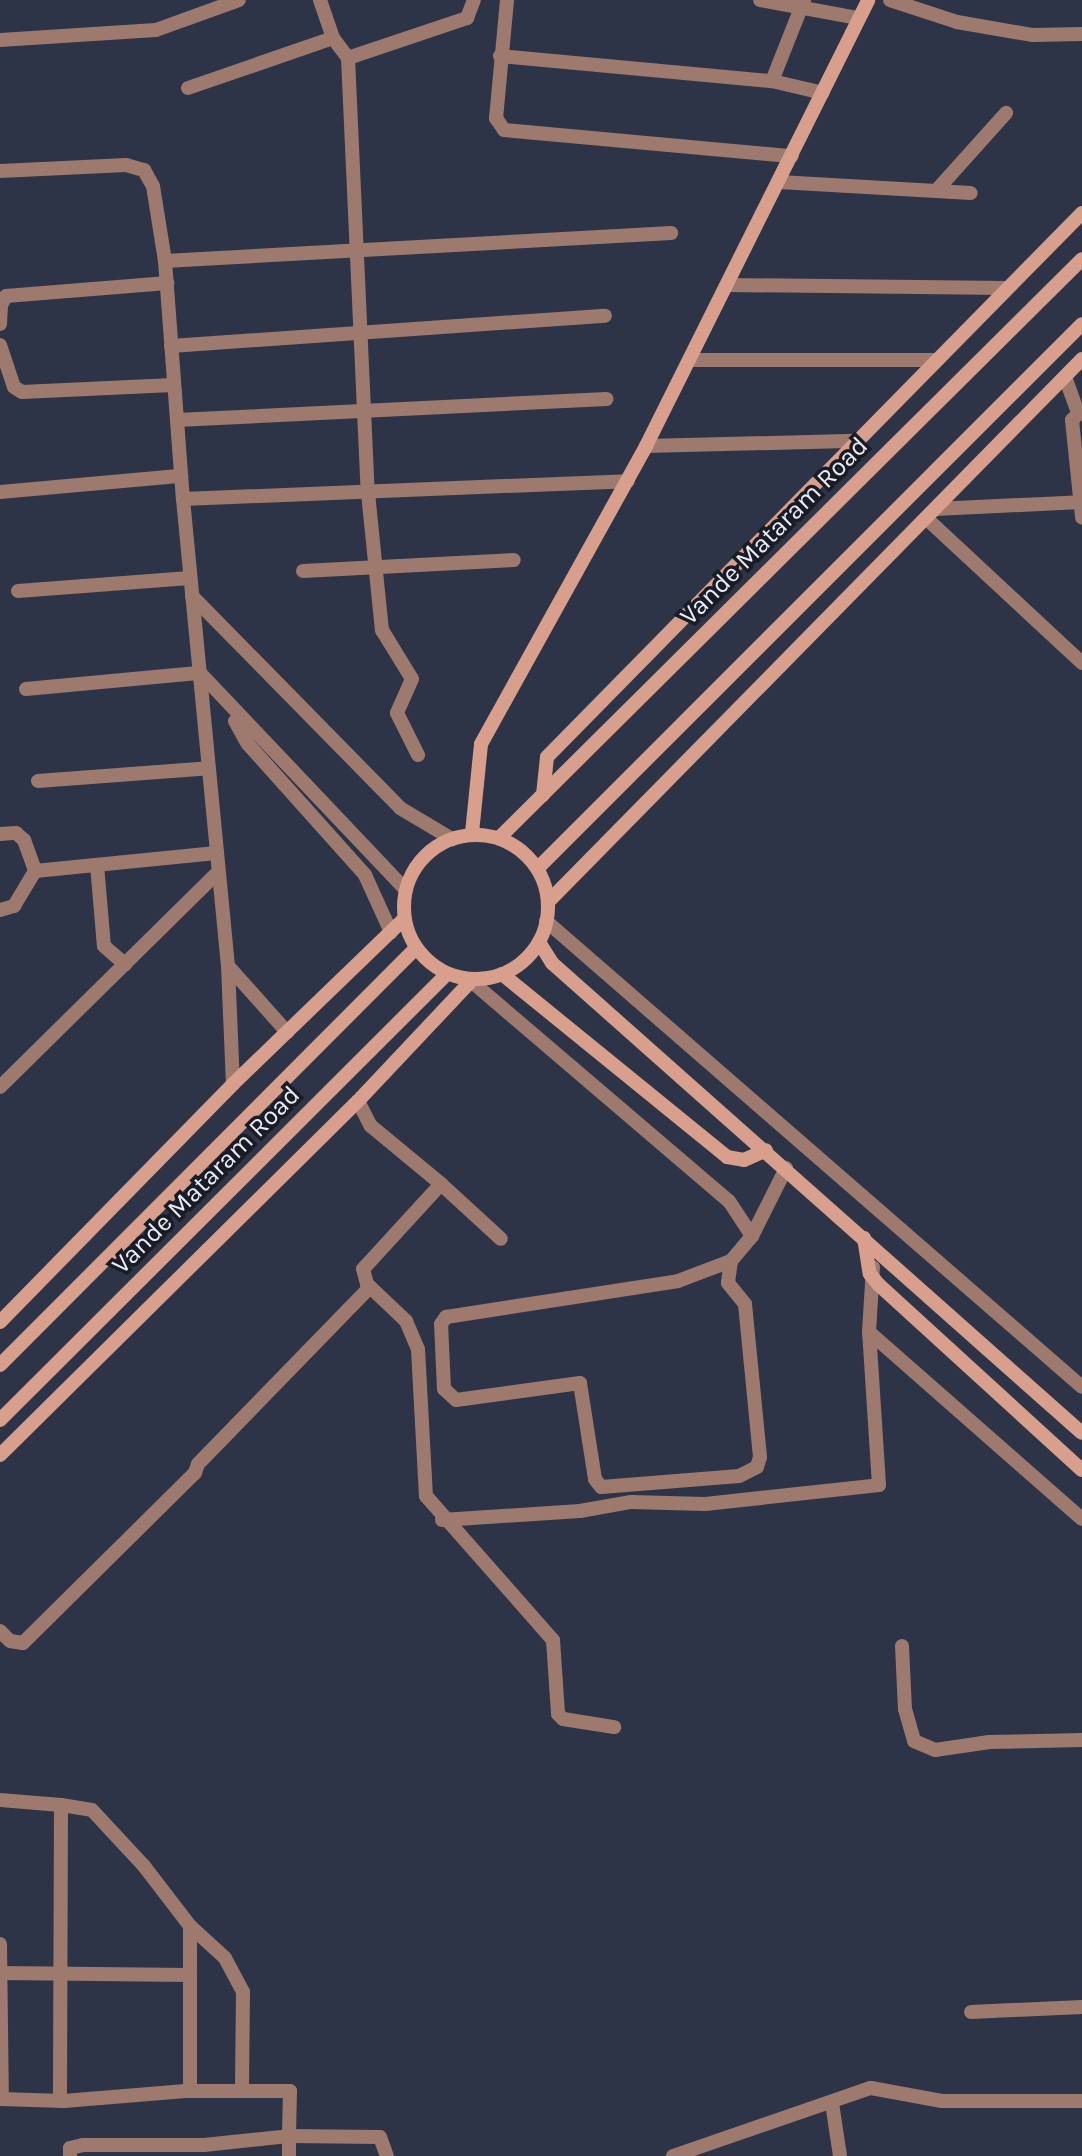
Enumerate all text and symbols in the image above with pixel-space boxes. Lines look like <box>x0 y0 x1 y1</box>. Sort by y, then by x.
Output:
street label: Vande Mataram Road <box>673 430 875 632</box>
street label: Vande Mataram Road <box>105 1079 307 1281</box>

